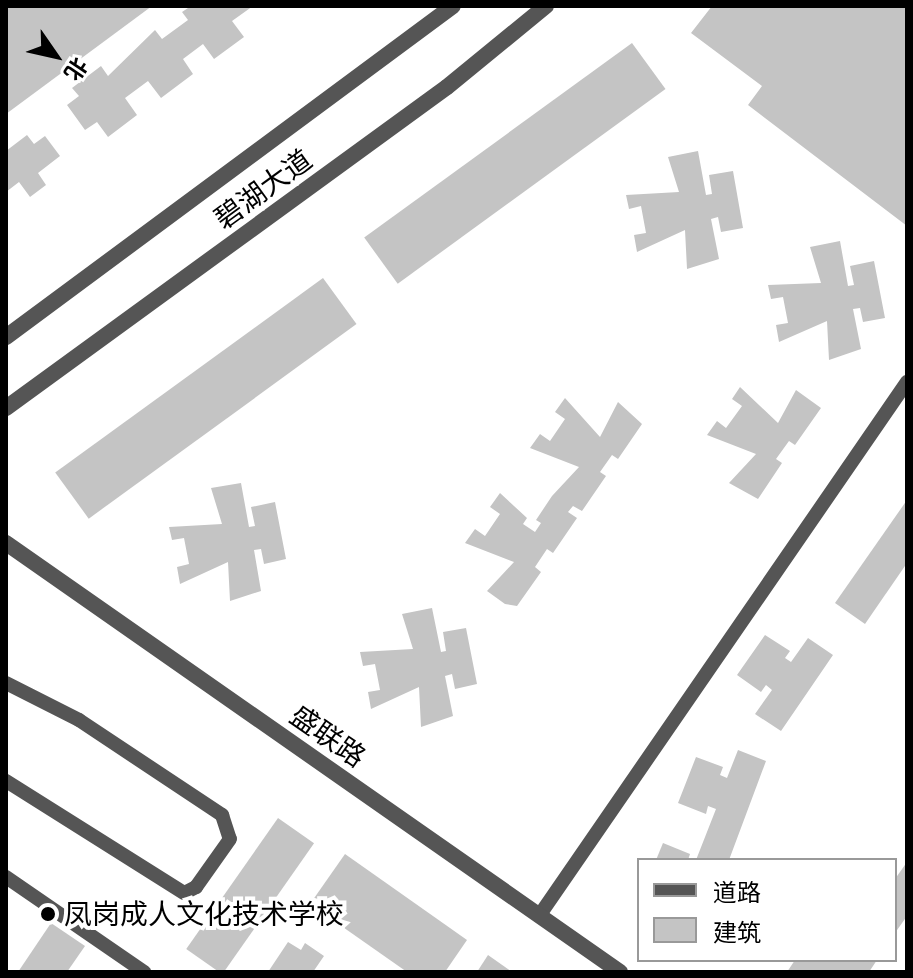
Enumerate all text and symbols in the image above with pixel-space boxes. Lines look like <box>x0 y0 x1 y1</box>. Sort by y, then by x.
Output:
north arrow <box>16 16 96 96</box>
text: 北 <box>58 52 94 87</box>
street label: 碧湖大道 <box>208 142 318 236</box>
street label: 盛联路 <box>284 698 372 774</box>
legend <box>637 858 897 962</box>
text: 道路 <box>713 876 761 908</box>
place label: 凤岗成人文化技术学校 <box>64 897 344 931</box>
marker: 凤岗成人文化技术学校 <box>39 905 57 923</box>
text: 建筑 <box>713 916 761 948</box>

